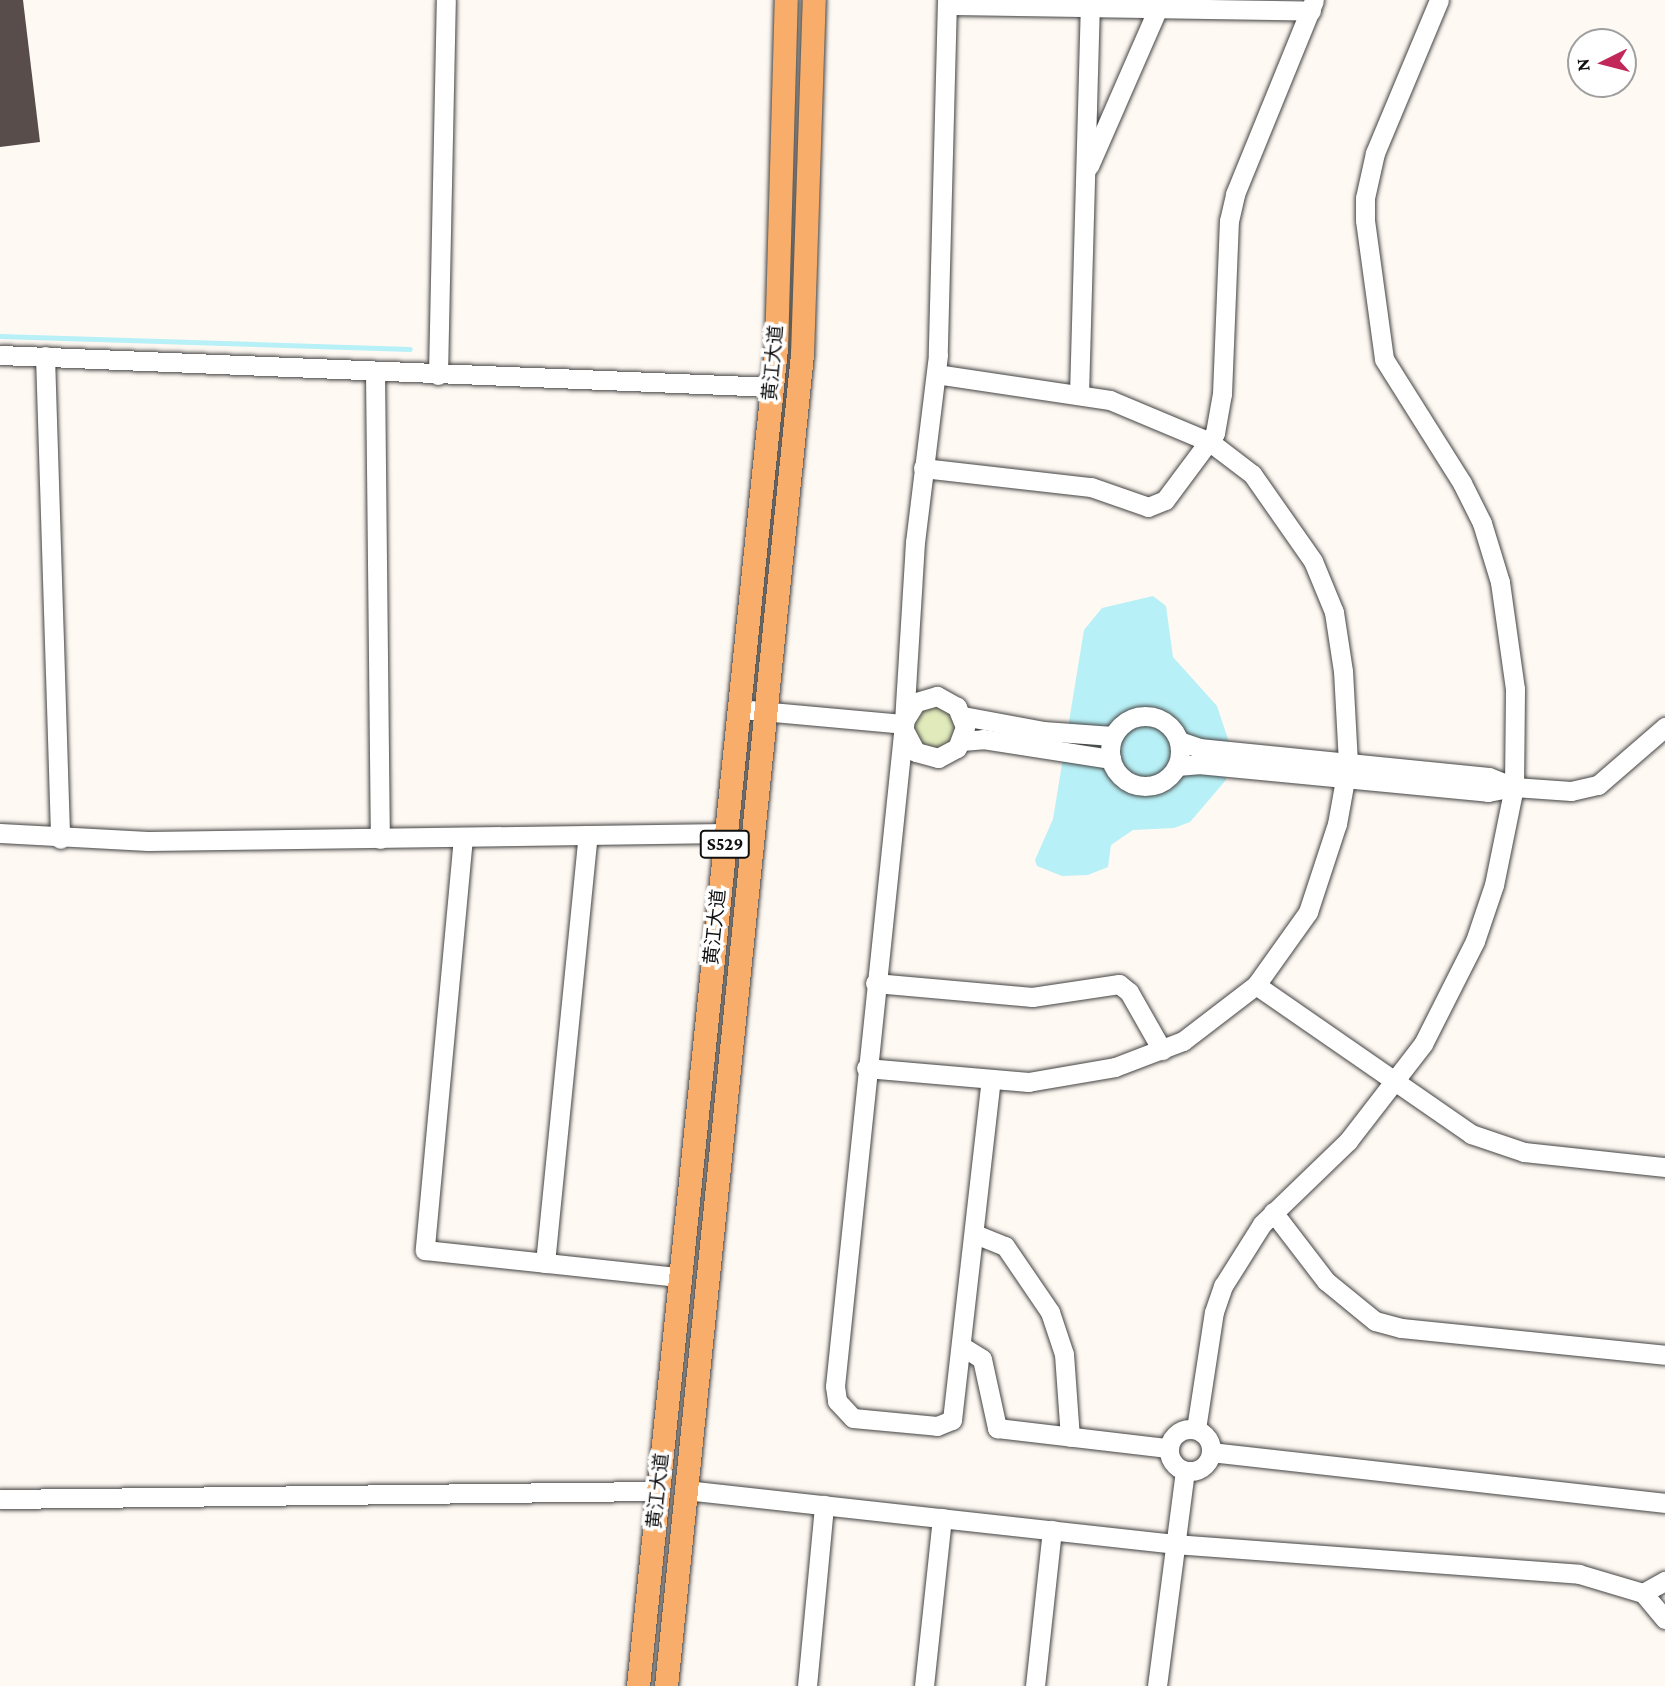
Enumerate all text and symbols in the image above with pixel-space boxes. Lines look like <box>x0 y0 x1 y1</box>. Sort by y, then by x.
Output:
north arrow <box>1567 28 1637 98</box>
text: N <box>1571 58 1594 73</box>
street label: 黄江大道 <box>758 324 788 402</box>
road number: S529 <box>699 830 751 858</box>
street label: 黄江大道 <box>700 888 730 966</box>
street label: 黄江大道 <box>643 1452 673 1530</box>

